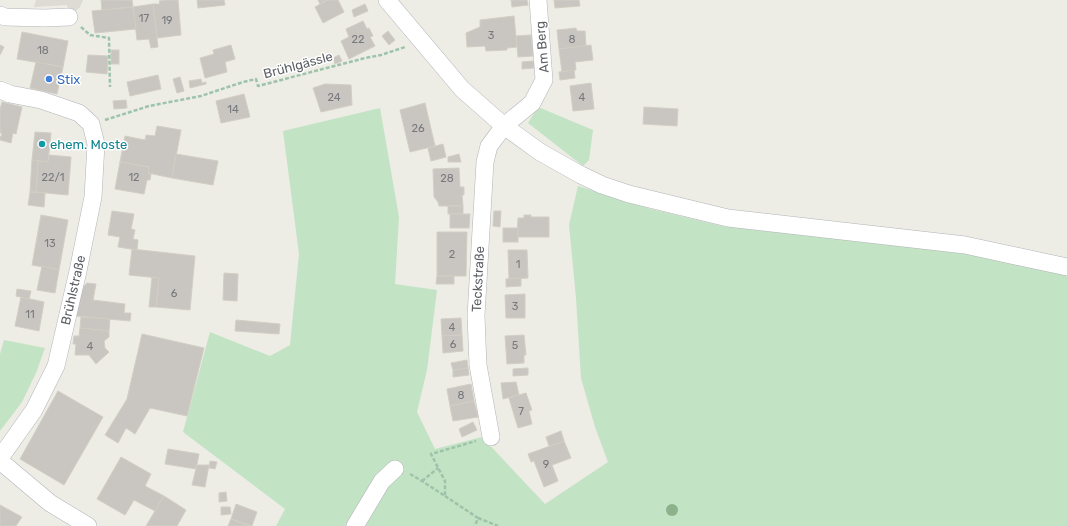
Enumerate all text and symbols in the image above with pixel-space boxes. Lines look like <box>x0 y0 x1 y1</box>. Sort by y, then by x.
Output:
house number: 17 <box>139 12 150 25</box>
house number: 19 <box>161 14 173 27</box>
street label: Am Berg <box>532 20 553 74</box>
house number: 3 <box>488 29 495 42</box>
house number: 22 <box>352 33 364 46</box>
house number: 8 <box>569 33 576 46</box>
house number: 18 <box>37 44 49 57</box>
street label: Brühlgässle <box>262 49 335 82</box>
place label: Stix <box>57 72 80 87</box>
marker: Stix <box>44 74 54 84</box>
house number: 24 <box>327 91 341 104</box>
house number: 4 <box>579 91 586 104</box>
house number: 14 <box>227 103 239 116</box>
house number: 26 <box>411 122 425 135</box>
place label: ehem. Moste <box>50 137 127 152</box>
marker: ehem. Moste <box>37 139 47 149</box>
house number: 22/1 <box>42 171 64 184</box>
house number: 12 <box>128 171 140 184</box>
house number: 28 <box>440 172 454 185</box>
house number: 13 <box>44 237 56 250</box>
street label: Teckstraße <box>469 246 487 312</box>
house number: 2 <box>449 248 455 261</box>
street label: Brühlstraße <box>58 254 88 326</box>
house number: 1 <box>516 258 520 271</box>
house number: 6 <box>171 287 178 300</box>
house number: 3 <box>512 300 519 313</box>
house number: 11 <box>25 308 35 321</box>
house number: 4 <box>449 321 456 334</box>
house number: 6 <box>450 338 457 351</box>
house number: 5 <box>512 339 519 352</box>
house number: 4 <box>87 340 94 353</box>
house number: 8 <box>458 389 465 402</box>
house number: 7 <box>518 405 524 418</box>
house number: 9 <box>543 458 549 471</box>

